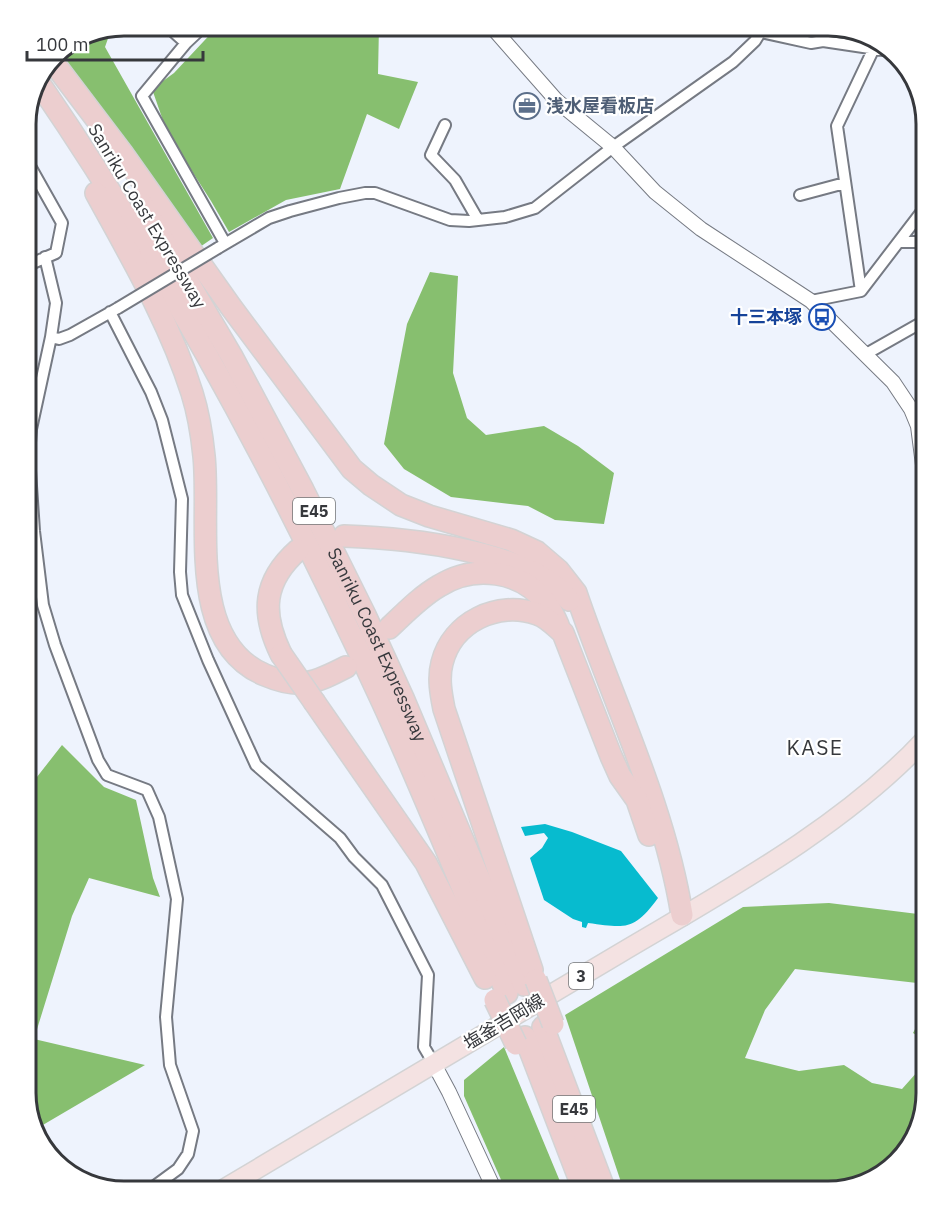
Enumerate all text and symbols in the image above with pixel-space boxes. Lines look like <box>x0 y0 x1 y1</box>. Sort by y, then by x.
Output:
scale bar <box>27 24 202 62</box>
text: 100 m <box>36 33 88 56</box>
office icon: 浅水屋看板店 <box>512 91 542 121</box>
place label: 浅水屋看板店 <box>546 94 654 117</box>
street label: Sanriku Coast Expressway <box>83 119 212 312</box>
bus stop icon: 十三本塚 <box>807 302 837 332</box>
place label: 十三本塚 <box>730 305 802 328</box>
road number: E45 <box>293 498 335 524</box>
street label: Sanriku Coast Expressway <box>322 544 432 745</box>
district label: KASE <box>786 733 844 761</box>
road number: 3 <box>569 963 593 989</box>
street label: 塩釜吉岡線 <box>459 989 548 1055</box>
road number: E45 <box>553 1096 595 1122</box>

